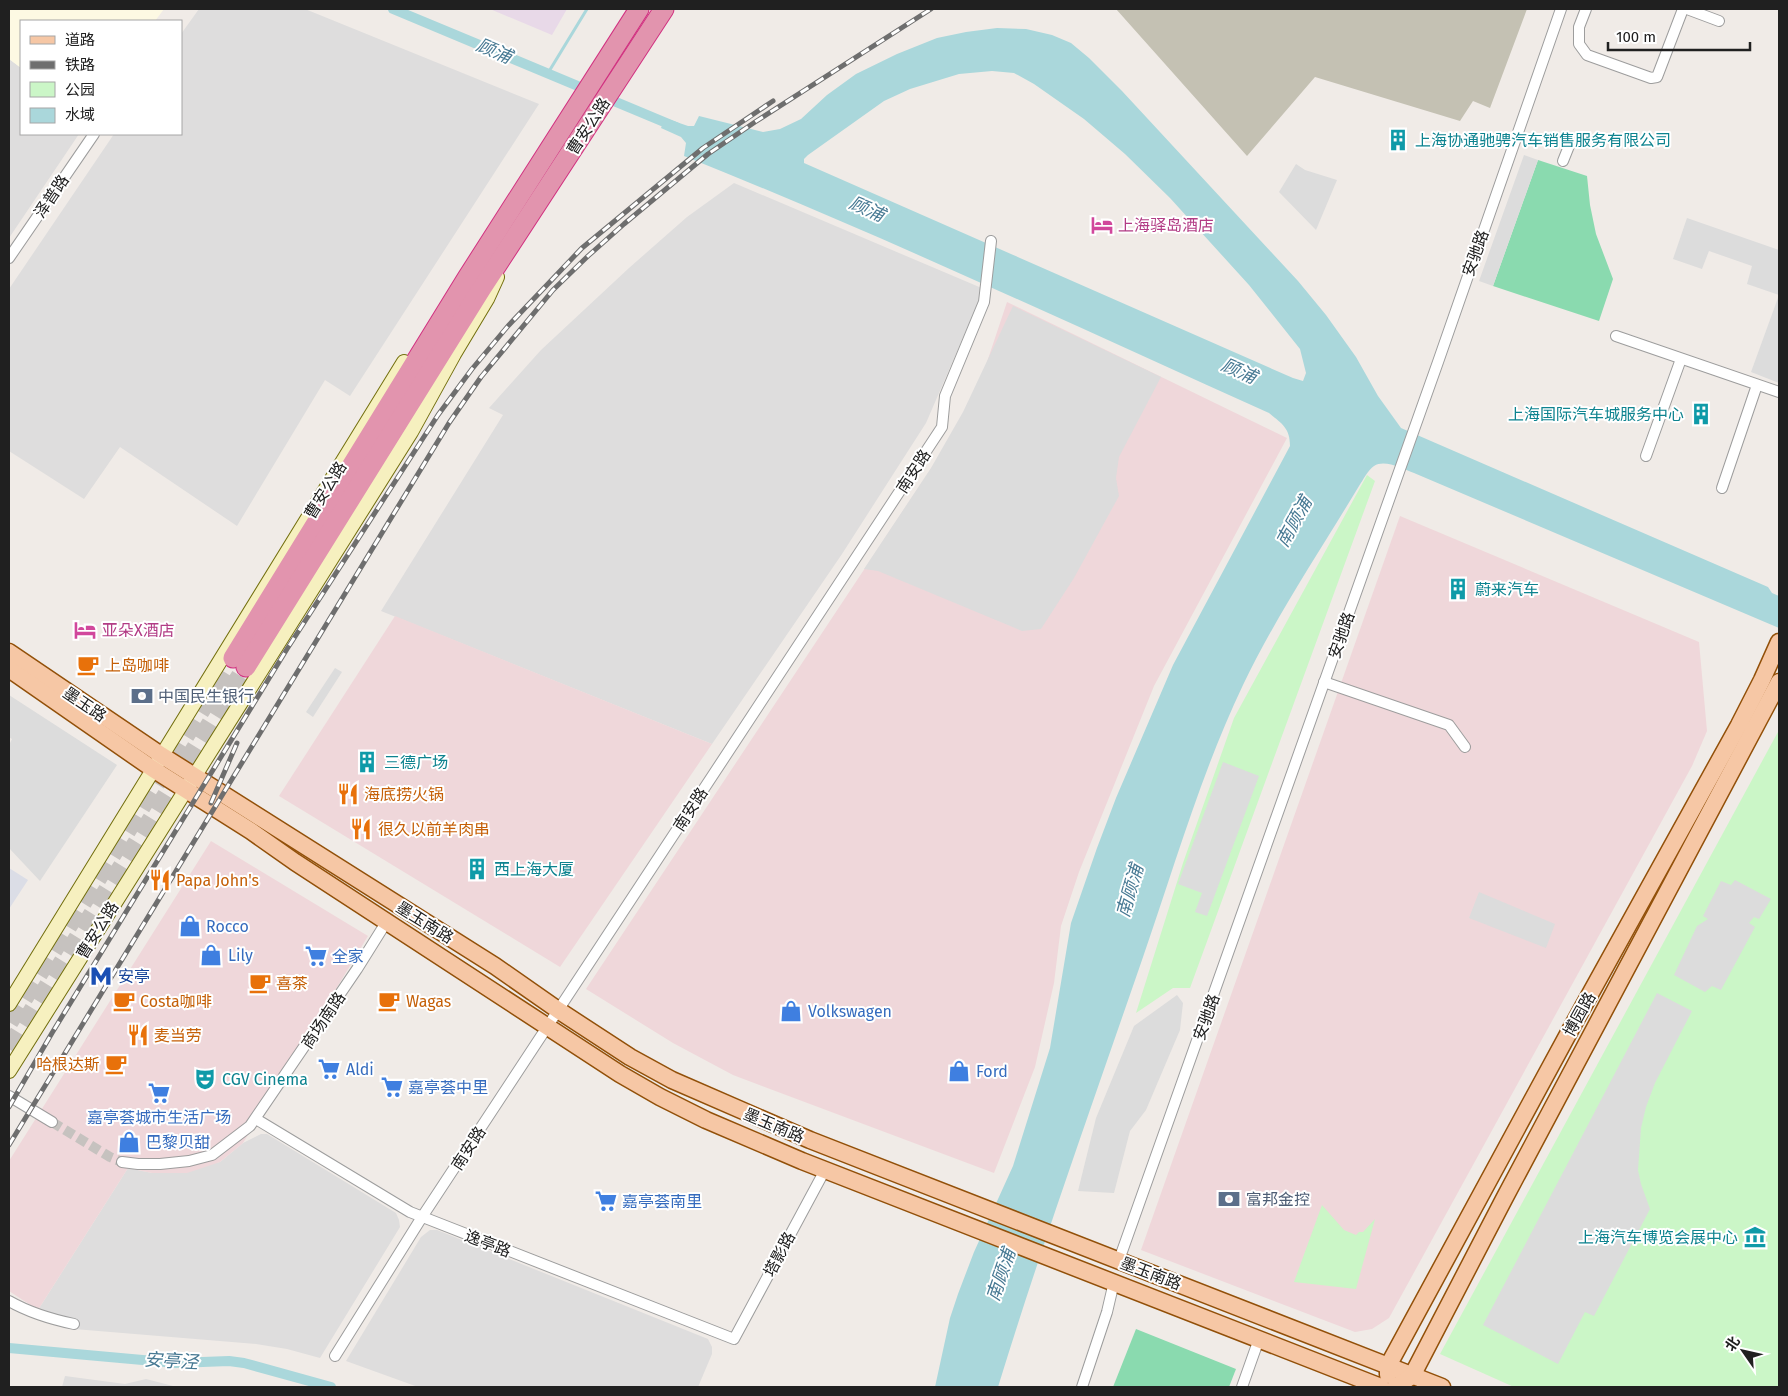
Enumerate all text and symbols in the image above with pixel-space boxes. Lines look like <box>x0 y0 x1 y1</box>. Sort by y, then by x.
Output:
legend <box>20 20 182 135</box>
scale bar <box>1608 20 1750 52</box>
text: 100 m <box>1616 28 1656 46</box>
text: 道路 <box>65 31 95 49</box>
water label: 顾浦 <box>473 34 518 69</box>
text: 铁路 <box>65 56 95 74</box>
text: 公园 <box>65 81 95 99</box>
street label: 曹安公路 <box>563 94 614 158</box>
text: 水域 <box>65 106 95 124</box>
building icon: 上海协通驰骋汽车销售服务有限公司 <box>1385 127 1411 153</box>
place label: 上海协通驰骋汽车销售服务有限公司 <box>1415 131 1671 150</box>
street label: 泽普路 <box>30 171 73 221</box>
water label: 顾浦 <box>846 192 891 228</box>
hotel icon: 上海驿岛酒店 <box>1089 212 1115 238</box>
place label: 上海驿岛酒店 <box>1118 216 1214 235</box>
street label: 安驰路 <box>1458 227 1493 279</box>
water label: 顾浦 <box>1218 354 1263 390</box>
building icon: 上海国际汽车城服务中心 <box>1688 401 1714 427</box>
place label: 上海国际汽车城服务中心 <box>1508 405 1684 424</box>
street label: 南安路 <box>892 446 934 497</box>
street label: 曹安公路 <box>300 458 350 522</box>
water label: 南顾浦 <box>1271 490 1318 551</box>
building icon: 蔚来汽车 <box>1445 576 1471 602</box>
place label: 蔚来汽车 <box>1475 580 1539 599</box>
street label: 安驰路 <box>1325 609 1358 661</box>
hotel icon: 亚朵X酒店 <box>72 617 98 643</box>
place label: 亚朵X酒店 <box>102 621 175 640</box>
cafe icon: 上岛咖啡 <box>75 652 101 678</box>
place label: 上岛咖啡 <box>105 656 169 675</box>
street label: 墨玉路 <box>60 683 110 726</box>
bank icon: 中国民生银行 <box>129 683 155 709</box>
place label: 中国民生银行 <box>158 687 254 706</box>
building icon: 三德广场 <box>354 749 380 775</box>
place label: 三德广场 <box>384 753 448 772</box>
restaurant icon: 海底捞火锅 <box>335 781 361 807</box>
street label: 南安路 <box>669 784 711 835</box>
place label: 海底捞火锅 <box>364 785 444 804</box>
restaurant icon: 很久以前羊肉串 <box>348 816 374 842</box>
place label: 很久以前羊肉串 <box>378 820 490 839</box>
building icon: 西上海大厦 <box>464 856 490 882</box>
water label: 南顾浦 <box>1112 859 1149 920</box>
place label: 西上海大厦 <box>494 860 574 879</box>
restaurant icon: Papa John's <box>147 867 173 893</box>
place label: Papa John's <box>176 871 259 890</box>
street label: 墨玉南路 <box>393 897 457 947</box>
street label: 曹安公路 <box>72 898 122 962</box>
shop icon: Rocco <box>177 913 203 939</box>
place label: Rocco <box>206 917 249 936</box>
shop icon: Lily <box>198 942 224 968</box>
supermarket icon: 全家 <box>303 943 329 969</box>
place label: Lily <box>228 946 253 965</box>
place label: 全家 <box>332 947 364 966</box>
metro station icon: 安亭 <box>88 963 114 989</box>
place label: 安亭 <box>118 967 150 986</box>
cafe icon: 喜茶 <box>247 970 273 996</box>
place label: 喜茶 <box>276 974 308 993</box>
cafe icon: Costa咖啡 <box>111 988 137 1014</box>
street label: 商场南路 <box>298 988 349 1052</box>
cafe icon: Wagas <box>376 988 402 1014</box>
street label: 博园路 <box>1559 989 1599 1040</box>
street label: 安驰路 <box>1189 991 1224 1043</box>
place label: Costa咖啡 <box>140 992 212 1011</box>
place label: Wagas <box>406 992 451 1011</box>
shop icon: Volkswagen <box>778 998 804 1024</box>
place label: Volkswagen <box>808 1002 892 1021</box>
restaurant icon: 麦当劳 <box>125 1022 151 1048</box>
place label: 麦当劳 <box>154 1026 202 1045</box>
cafe icon: 哈根达斯 <box>103 1051 129 1077</box>
place label: 哈根达斯 <box>36 1055 100 1074</box>
supermarket icon: Aldi <box>316 1056 342 1082</box>
shop icon: Ford <box>946 1058 972 1084</box>
place label: Aldi <box>346 1060 374 1079</box>
place label: Ford <box>976 1062 1008 1081</box>
theatre icon: CGV Cinema <box>192 1066 218 1092</box>
place label: CGV Cinema <box>222 1070 308 1089</box>
supermarket icon: 嘉亭荟中里 <box>379 1074 405 1100</box>
place label: 嘉亭荟中里 <box>408 1078 488 1097</box>
supermarket icon: 嘉亭荟城市生活广场 <box>146 1080 172 1106</box>
street label: 墨玉南路 <box>741 1104 807 1147</box>
place label: 嘉亭荟城市生活广场 <box>87 1108 231 1127</box>
street label: 南安路 <box>447 1123 489 1174</box>
shop icon: 巴黎贝甜 <box>116 1129 142 1155</box>
place label: 巴黎贝甜 <box>146 1133 210 1152</box>
bank icon: 富邦金控 <box>1216 1186 1242 1212</box>
supermarket icon: 嘉亭荟南里 <box>593 1188 619 1214</box>
place label: 富邦金控 <box>1246 1190 1310 1209</box>
place label: 嘉亭荟南里 <box>622 1192 702 1211</box>
museum icon: 上海汽车博览会展中心 <box>1742 1224 1768 1250</box>
street label: 逸亭路 <box>462 1226 514 1261</box>
place label: 上海汽车博览会展中心 <box>1578 1228 1738 1247</box>
street label: 塔影路 <box>760 1229 799 1280</box>
water label: 南顾浦 <box>982 1243 1021 1304</box>
street label: 墨玉南路 <box>1118 1253 1184 1294</box>
north arrow <box>1718 1326 1768 1376</box>
text: 北 <box>1722 1333 1744 1355</box>
water label: 安亭泾 <box>143 1349 201 1374</box>

